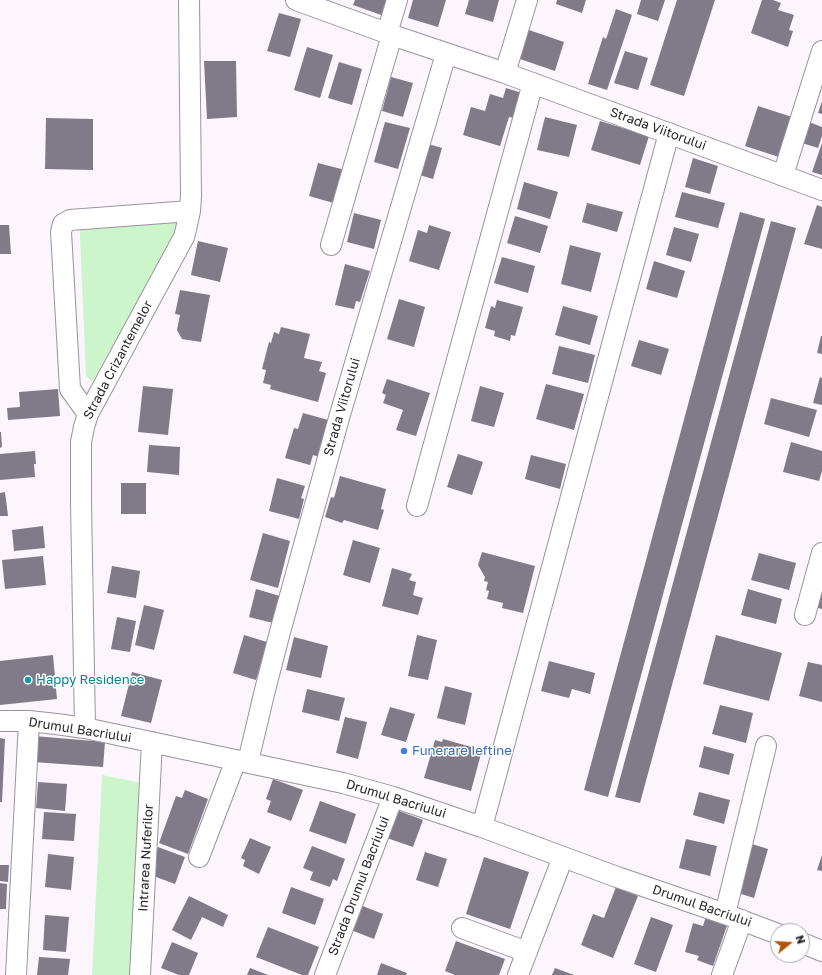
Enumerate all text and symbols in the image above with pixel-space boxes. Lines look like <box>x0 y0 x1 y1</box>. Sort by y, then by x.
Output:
street label: Strada Viitorului <box>608 104 708 154</box>
street label: Strada Crizantemelor <box>80 298 156 422</box>
street label: Strada Viitorului <box>321 356 363 458</box>
place label: Happy Residence <box>36 672 144 688</box>
marker: Happy Residence <box>23 675 33 685</box>
street label: Drumul Bacriului <box>27 714 133 746</box>
place label: Funerare Ieftine <box>412 743 512 759</box>
marker: Funerare Ieftine <box>399 746 409 756</box>
street label: Drumul Bacriului <box>344 776 448 822</box>
street label: Intrarea Nuferilor <box>135 804 157 912</box>
street label: Strada Drumul Bacriului <box>325 814 393 958</box>
street label: Drumul Bacriului <box>650 882 754 930</box>
north arrow <box>770 923 810 963</box>
text: N <box>793 933 808 945</box>

